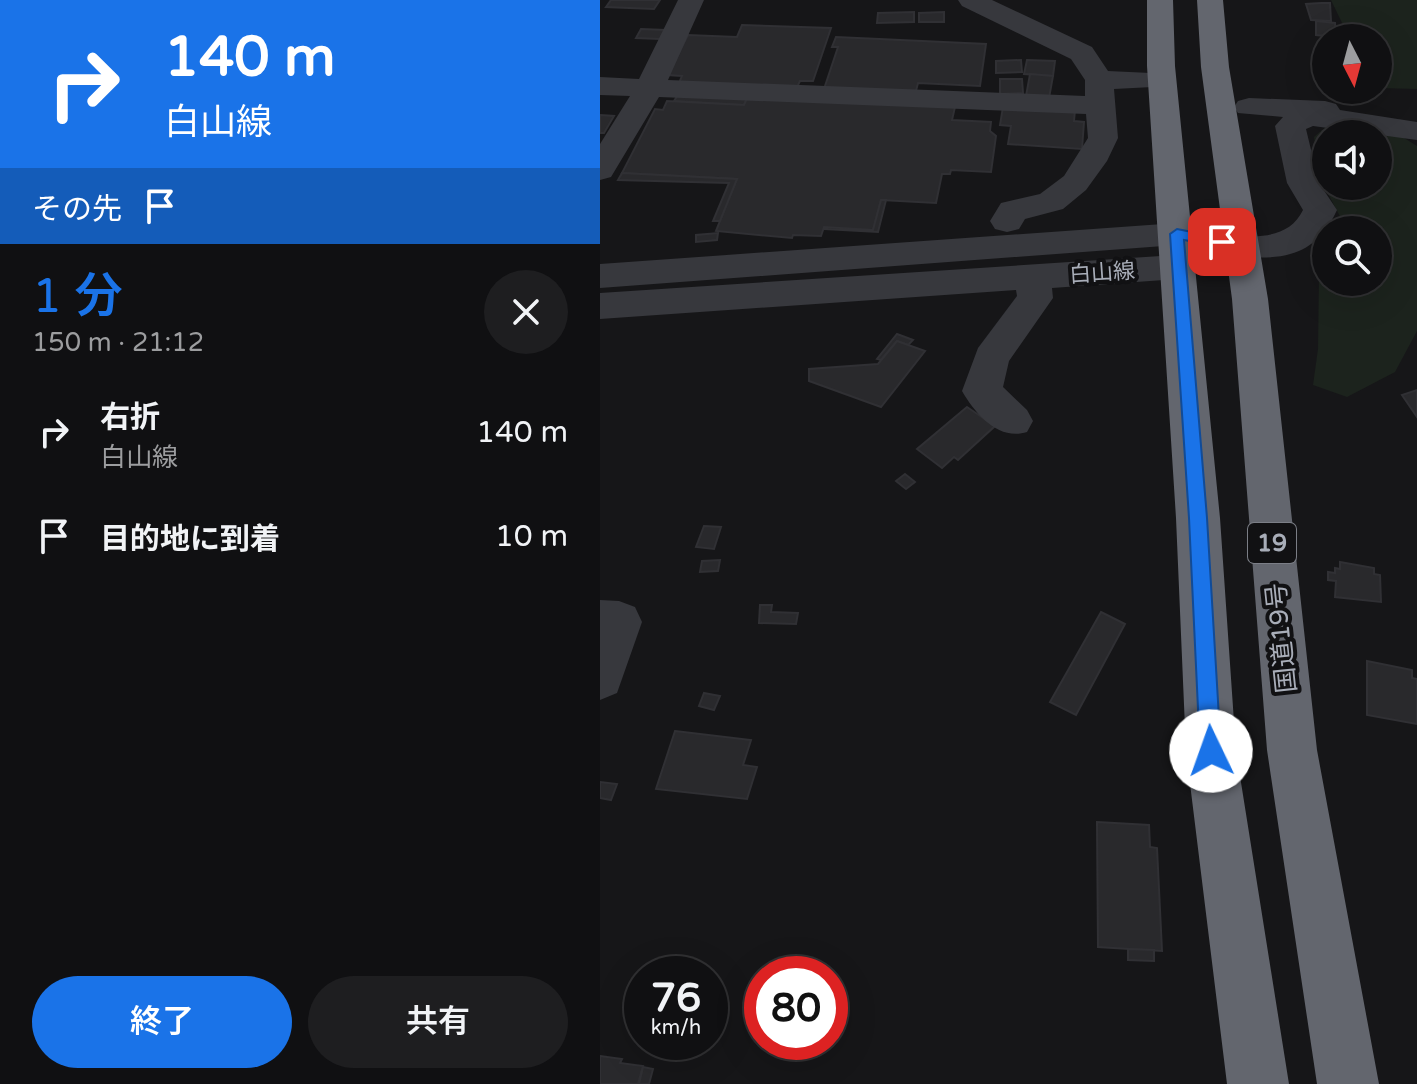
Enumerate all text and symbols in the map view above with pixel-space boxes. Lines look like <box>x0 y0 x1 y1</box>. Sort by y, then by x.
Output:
text: 140 m <box>164 24 335 91</box>
north arrow <box>1312 24 1392 104</box>
map controls <box>1312 24 1392 296</box>
icon: right <box>32 32 136 136</box>
text: 白山線 <box>164 101 272 144</box>
button: sound <box>1312 120 1392 200</box>
icon: arrive <box>138 184 182 228</box>
text: その先 <box>32 191 122 228</box>
pin <box>1188 208 1256 276</box>
button: search <box>1312 216 1392 296</box>
icon: arrive <box>1200 220 1244 264</box>
street label: 白山線 <box>1068 258 1136 288</box>
text: 1 分 <box>32 268 123 326</box>
button: close <box>484 270 568 354</box>
text: 150 m · 21:12 <box>32 327 204 358</box>
text: 右折 <box>100 399 160 436</box>
icon: right <box>32 410 76 454</box>
text: 140 m <box>476 414 568 451</box>
text: 白山線 <box>100 442 178 473</box>
icon: arrive <box>32 514 76 558</box>
text: 10 m <box>495 518 568 555</box>
text: 目的地に到着 <box>100 521 280 558</box>
road number: 19 <box>1248 523 1296 563</box>
street label: 国道19号 <box>1260 581 1303 695</box>
position arrow <box>1169 709 1253 793</box>
speed limit sign: 80 <box>744 956 848 1060</box>
text: 76 <box>651 974 701 1022</box>
button: 終了 <box>32 976 292 1068</box>
button: 共有 <box>308 976 568 1068</box>
text: km/h <box>651 1016 701 1040</box>

